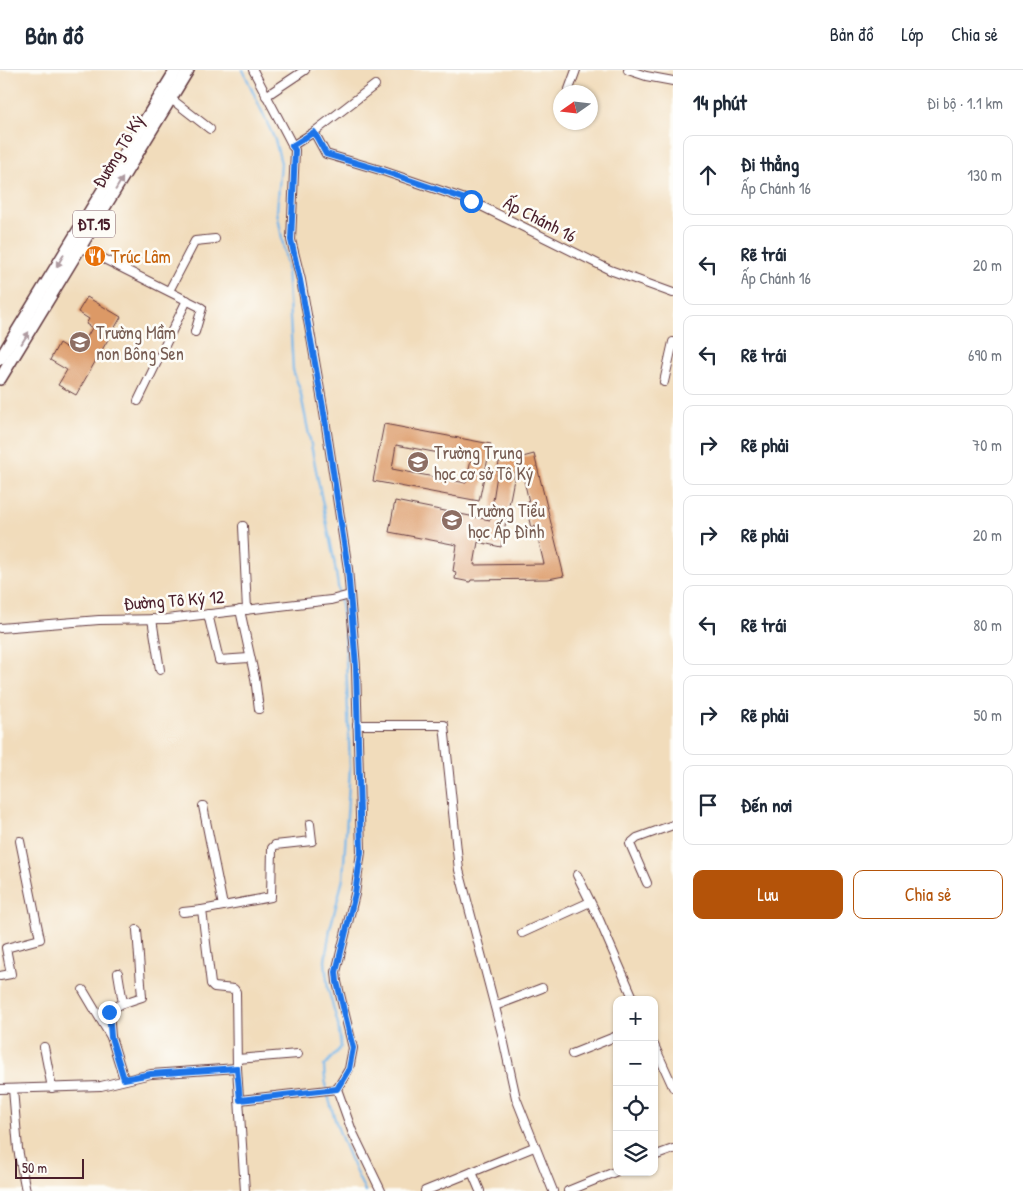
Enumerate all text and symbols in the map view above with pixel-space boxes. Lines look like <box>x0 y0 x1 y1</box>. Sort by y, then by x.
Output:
text: Bản đồ <box>25 19 83 51</box>
text: Bản đồ <box>830 22 874 47</box>
text: Lớp <box>902 22 923 47</box>
text: Chia sẻ <box>951 22 998 47</box>
north arrow <box>553 85 598 130</box>
text: 14 phút <box>693 88 747 117</box>
text: Đi bộ · 1.1 km <box>927 92 1003 114</box>
street label: Đường Tô Ký <box>86 109 150 192</box>
text: Đi thẳng <box>741 151 799 177</box>
icon: ahead <box>694 161 722 189</box>
text: 130 m <box>967 164 1002 186</box>
one-way arrow <box>114 177 123 190</box>
text: Ấp Chánh 16 <box>741 177 811 199</box>
route start <box>460 190 483 213</box>
street label: Ấp Chánh 16 <box>499 190 581 248</box>
road number: ĐT.15 <box>73 210 115 238</box>
text: Rẽ trái <box>741 241 787 267</box>
restaurant icon: Trúc Lâm <box>83 244 107 268</box>
place label: Trúc Lâm <box>111 244 171 269</box>
icon: left <box>694 251 722 279</box>
text: 20 m <box>973 254 1002 276</box>
one-way arrow <box>55 255 64 268</box>
text: Ấp Chánh 16 <box>741 267 811 289</box>
place label: Trường Mầm non Bông Sen <box>96 320 184 366</box>
school or university icon: Trường Mầm non Bông Sen <box>68 330 92 354</box>
one-way arrow <box>21 331 30 344</box>
icon: left <box>694 341 722 369</box>
text: Rẽ trái <box>741 342 787 368</box>
text: 690 m <box>968 344 1002 366</box>
icon: right <box>694 431 722 459</box>
text: Rẽ phải <box>741 432 789 458</box>
text: 70 m <box>972 434 1002 456</box>
place label: Trường Trung học cơ sở Tô Ký <box>434 440 534 486</box>
school or university icon: Trường Trung học cơ sở Tô Ký <box>406 450 430 474</box>
place label: Trường Tiểu học Ấp Đình <box>468 498 545 544</box>
school or university icon: Trường Tiểu học Ấp Đình <box>440 508 464 532</box>
icon: right <box>694 521 722 549</box>
text: Rẽ phải <box>741 522 789 548</box>
text: 20 m <box>973 524 1002 546</box>
street label: Đường Tô Ký 12 <box>123 584 226 616</box>
icon: left <box>694 611 722 639</box>
text: Rẽ trái <box>741 612 787 638</box>
text: 80 m <box>973 614 1002 636</box>
icon: right <box>694 701 722 729</box>
text: Rẽ phải <box>741 702 789 728</box>
text: 50 m <box>974 704 1002 726</box>
icon: arrive <box>694 791 722 819</box>
text: Đến nơi <box>741 792 792 818</box>
button: Lưu <box>693 870 843 919</box>
button: Chia sẻ <box>853 870 1003 919</box>
map controls <box>613 996 658 1176</box>
button: + <box>613 996 658 1041</box>
route end <box>98 1001 121 1024</box>
button: − <box>613 1041 658 1086</box>
button: locate <box>613 1086 658 1131</box>
button: layers <box>613 1131 658 1176</box>
scale bar <box>15 1156 84 1179</box>
text: 50 m <box>22 1158 47 1177</box>

